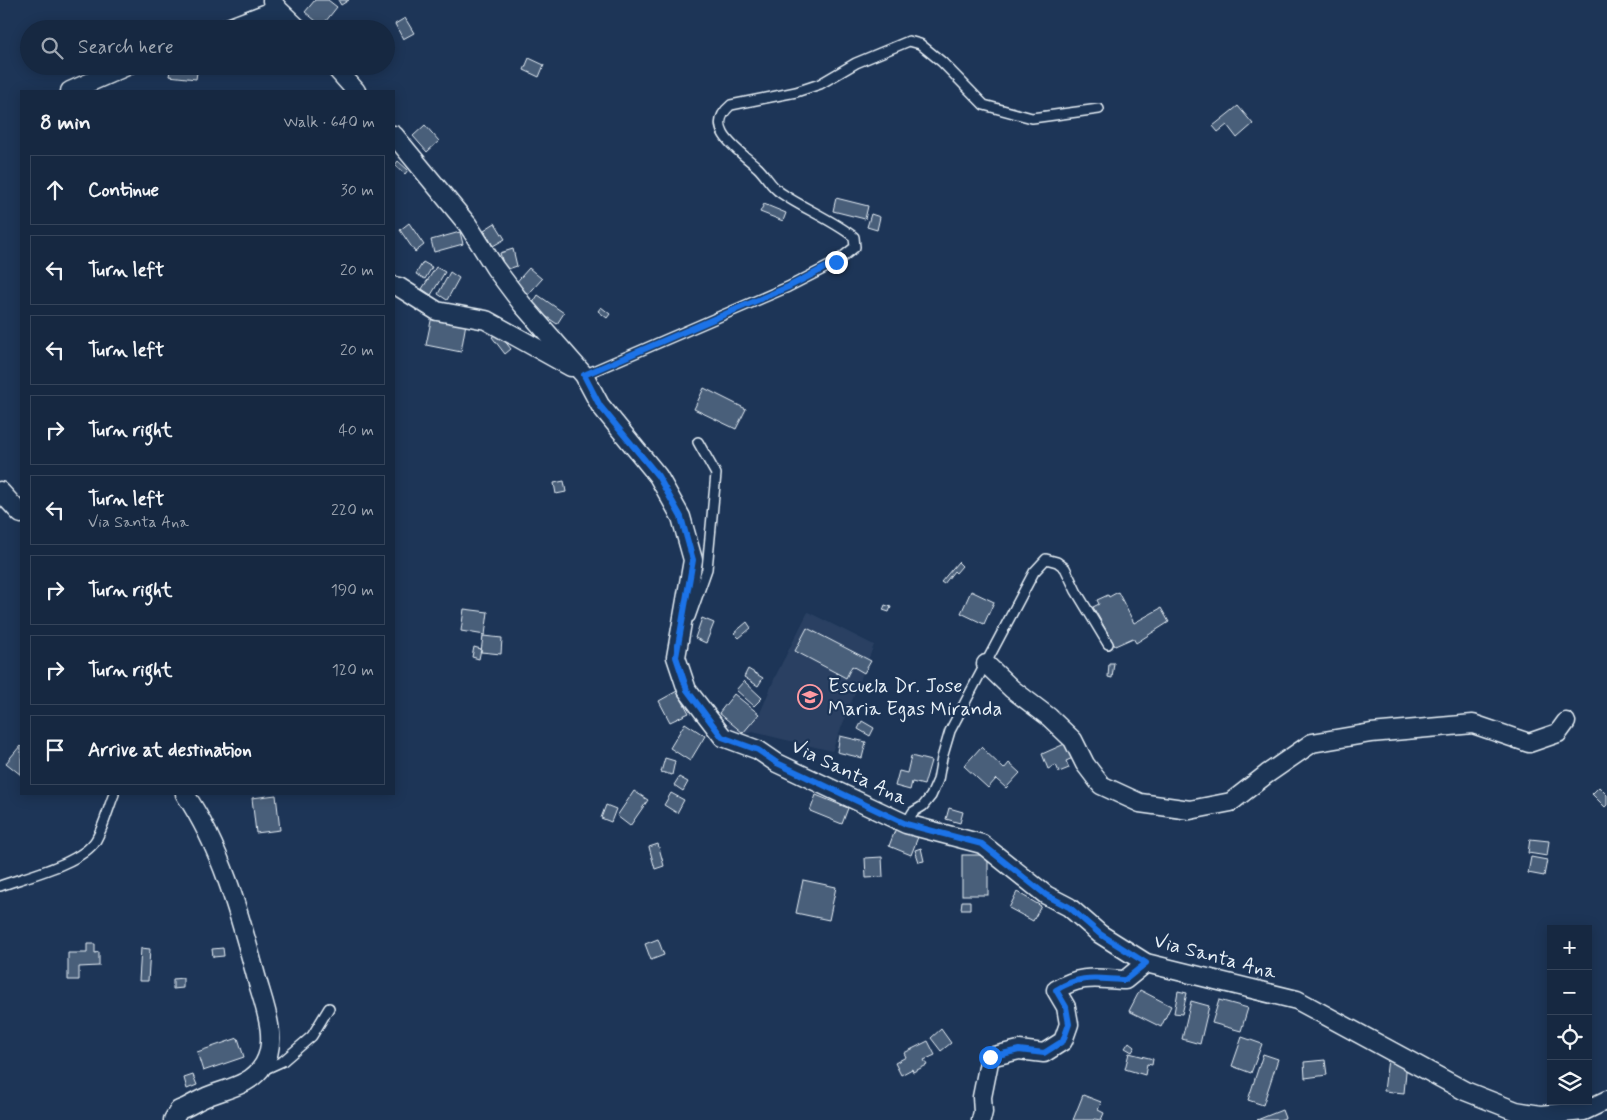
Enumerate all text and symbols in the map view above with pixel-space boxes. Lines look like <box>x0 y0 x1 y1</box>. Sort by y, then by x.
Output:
search box <box>20 20 395 75</box>
icon: search <box>38 34 66 62</box>
text: Search here <box>78 35 174 60</box>
text: 8 min <box>40 109 91 137</box>
text: Walk · 640 m <box>284 112 375 133</box>
icon: ahead <box>41 176 69 204</box>
text: Continue <box>88 178 159 203</box>
text: 30 m <box>341 180 374 201</box>
route end <box>825 251 848 274</box>
icon: left <box>41 256 69 284</box>
text: Turn left <box>88 258 164 283</box>
text: 20 m <box>340 260 374 281</box>
icon: left <box>41 336 69 364</box>
text: Turn left <box>88 338 164 363</box>
text: 20 m <box>340 340 374 361</box>
icon: right <box>41 416 69 444</box>
text: Turn right <box>88 418 172 443</box>
text: 40 m <box>338 420 374 441</box>
text: Turn left <box>88 487 164 512</box>
icon: left <box>41 496 69 524</box>
text: 220 m <box>331 500 374 521</box>
text: Via Santa Ana <box>88 512 189 533</box>
icon: right <box>41 576 69 604</box>
text: Turn right <box>88 578 172 603</box>
text: 190 m <box>331 580 374 601</box>
icon: right <box>41 656 69 684</box>
text: Turn right <box>88 658 172 683</box>
text: 120 m <box>332 660 374 681</box>
place label: Escuela Dr. Jose Maria Egas Miranda <box>828 673 1002 723</box>
school or university icon: Escuela Dr. Jose Maria Egas Miranda <box>797 684 823 710</box>
street label: Via Santa Ana <box>786 733 912 813</box>
icon: arrive <box>41 736 69 764</box>
text: Arrive at destination <box>88 738 252 763</box>
map controls <box>1547 925 1592 1105</box>
button: + <box>1547 925 1592 970</box>
street label: Via Santa Ana <box>1151 928 1280 987</box>
button: − <box>1547 970 1592 1015</box>
button: locate <box>1547 1015 1592 1060</box>
route start <box>979 1046 1002 1069</box>
button: layers <box>1547 1060 1592 1105</box>

